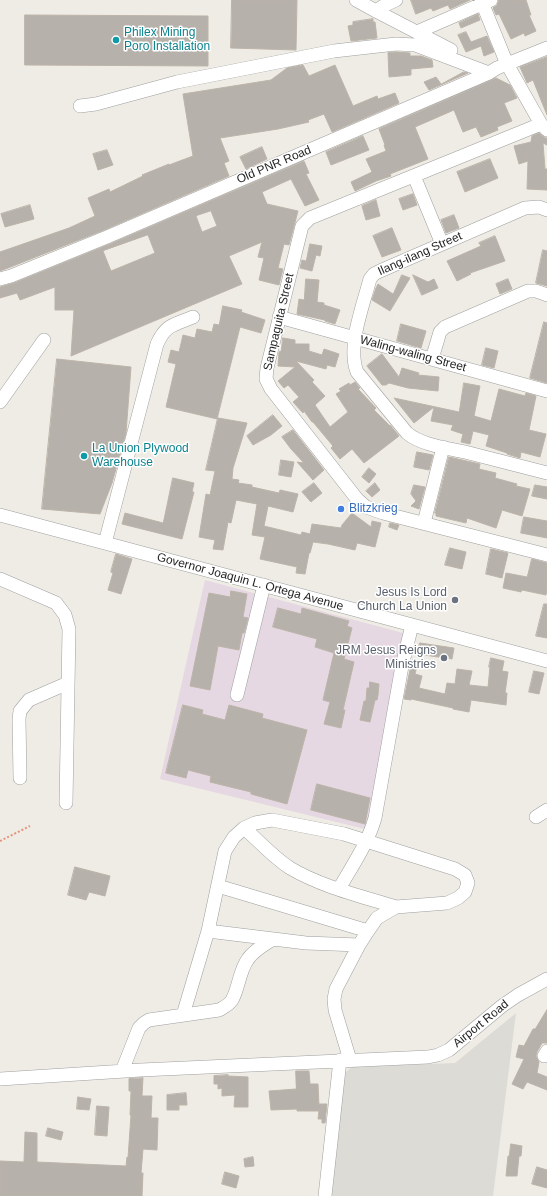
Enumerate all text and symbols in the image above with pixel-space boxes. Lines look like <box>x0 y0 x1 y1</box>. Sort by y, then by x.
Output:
place label: Philex Mining Poro Installation <box>124 26 210 54</box>
marker: Philex Mining Poro Installation <box>111 35 121 45</box>
street label: Old PNR Road <box>235 143 313 187</box>
street label: Ilang-ilang Street <box>376 229 464 279</box>
street label: Sampaguita Street <box>261 272 297 372</box>
street label: Waling-waling Street <box>358 333 468 375</box>
place label: La Union Plywood Warehouse <box>92 442 189 470</box>
marker: La Union Plywood Warehouse <box>79 451 89 461</box>
place label: Blitzkrieg <box>349 502 398 516</box>
marker: Blitzkrieg <box>336 504 346 514</box>
street label: Governor Joaquin L. Ortega Avenue <box>155 550 345 614</box>
place label: Jesus Is Lord Church La Union <box>357 586 447 614</box>
marker: Jesus Is Lord Church La Union <box>450 595 460 605</box>
place label: JRM Jesus Reigns Ministries <box>336 644 436 672</box>
marker: JRM Jesus Reigns Ministries <box>439 653 449 663</box>
street label: Airport Road <box>450 997 512 1051</box>

